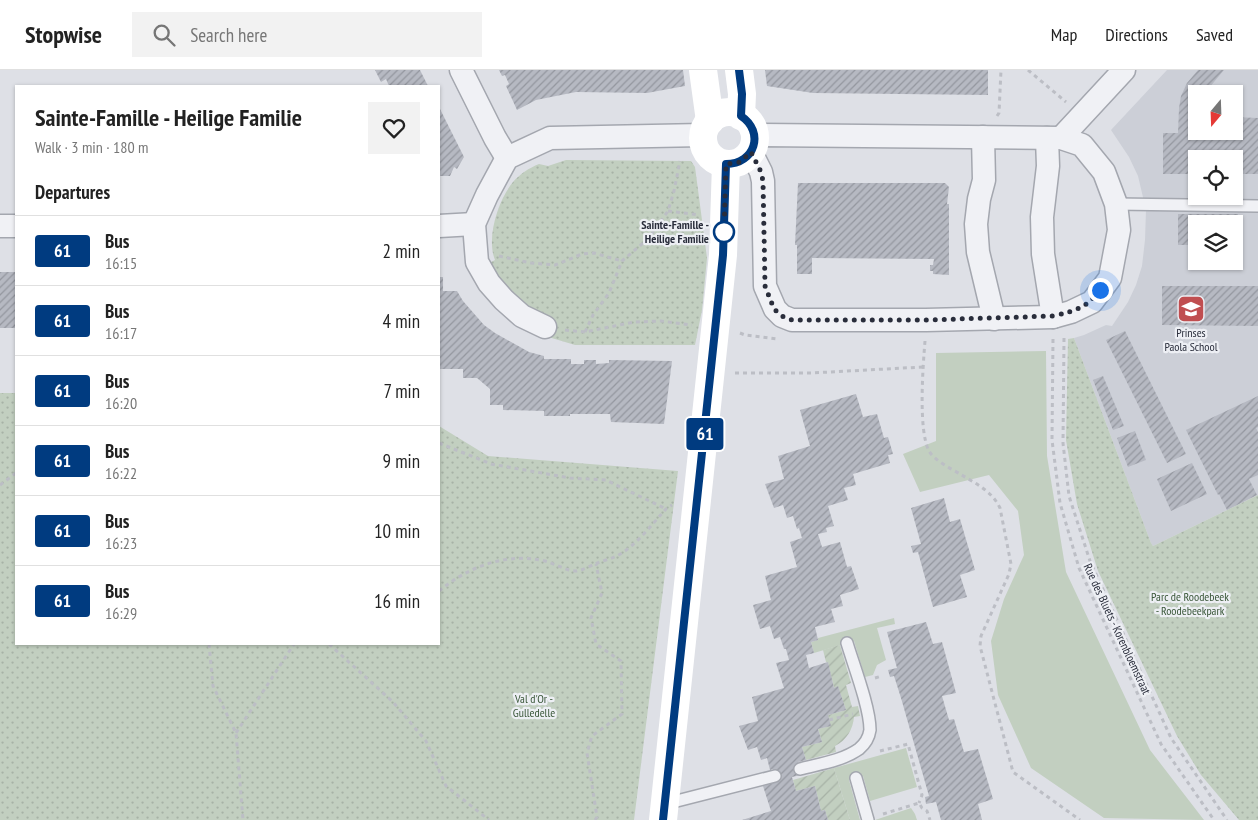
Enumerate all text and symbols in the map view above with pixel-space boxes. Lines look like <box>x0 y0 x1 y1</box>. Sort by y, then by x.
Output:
search box <box>132 12 482 57</box>
text: Stopwise <box>25 19 102 50</box>
icon: search <box>150 21 178 49</box>
text: Search here <box>190 23 267 47</box>
text: Map <box>1051 23 1077 46</box>
text: Directions <box>1105 23 1168 46</box>
text: Saved <box>1196 23 1233 46</box>
north arrow <box>1188 85 1242 140</box>
map controls <box>1188 85 1243 270</box>
text: Sainte-Famille - Heilige Familie <box>35 102 302 133</box>
button: heart <box>368 102 420 154</box>
text: Walk · 3 min · 180 m <box>35 137 148 157</box>
button: locate <box>1188 150 1243 205</box>
text: Departures <box>35 180 110 204</box>
button: layers <box>1188 215 1243 270</box>
place label: Sainte-Famille - Heilige Familie <box>641 217 709 246</box>
marker: Sainte-Famille - Heilige Familie <box>713 221 735 243</box>
text: Bus <box>105 229 129 253</box>
text: 61 <box>54 239 71 262</box>
text: 2 min <box>383 239 420 263</box>
text: 16:15 <box>105 253 137 273</box>
your location <box>1088 278 1113 303</box>
school or university icon: Prinses Paola School <box>1176 294 1206 324</box>
text: Bus <box>105 299 129 323</box>
text: 61 <box>54 309 71 332</box>
text: 4 min <box>383 309 420 333</box>
text: 16:17 <box>105 323 137 343</box>
place label: Prinses Paola School <box>1164 325 1218 354</box>
text: Bus <box>105 369 129 393</box>
text: 61 <box>54 379 71 402</box>
text: 7 min <box>383 379 420 403</box>
text: 16:20 <box>105 393 137 413</box>
line badge: 61 <box>682 418 728 450</box>
text: 61 <box>696 422 714 445</box>
text: Bus <box>105 439 129 463</box>
text: 61 <box>54 449 71 472</box>
text: 9 min <box>383 449 420 473</box>
text: 16:22 <box>105 463 137 483</box>
text: Bus <box>105 509 129 533</box>
text: 61 <box>54 519 71 542</box>
text: 10 min <box>374 519 420 543</box>
text: 16:23 <box>105 533 137 553</box>
street label: Rue des Bluets - Korenbloemstraat <box>1081 561 1155 697</box>
text: Bus <box>105 579 129 603</box>
text: 61 <box>54 589 71 612</box>
text: 16 min <box>374 589 420 613</box>
park label: Parc de Roodebeek - Roodebeekpark <box>1151 589 1229 618</box>
text: 16:29 <box>105 603 137 623</box>
park label: Val d'Or - Gulledelle <box>513 691 555 720</box>

